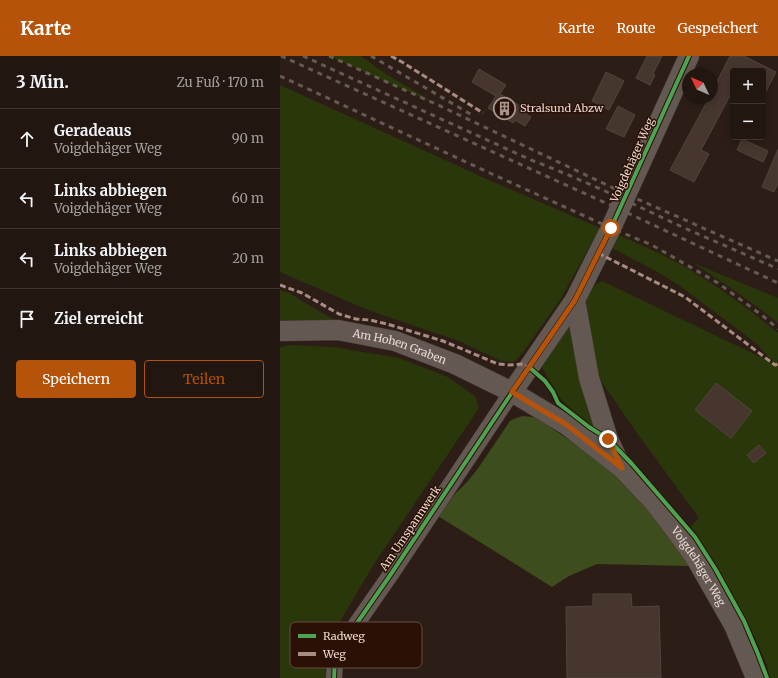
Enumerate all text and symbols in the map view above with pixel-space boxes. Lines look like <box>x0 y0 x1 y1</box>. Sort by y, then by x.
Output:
text: Karte <box>20 16 71 40</box>
text: Karte <box>558 19 594 37</box>
text: Route <box>616 19 655 37</box>
text: Gespeichert <box>677 19 758 37</box>
north arrow <box>682 68 718 104</box>
map controls <box>730 68 766 140</box>
button: + <box>730 68 766 104</box>
text: 3 Min. <box>16 71 69 93</box>
text: Zu Fuß · 170 m <box>176 74 264 91</box>
building icon: Stralsund Abzw <box>492 95 518 121</box>
place label: Stralsund Abzw <box>520 101 604 115</box>
button: − <box>730 104 766 140</box>
street label: Voigdehäger Weg <box>607 115 657 205</box>
text: Geradeaus <box>54 121 131 140</box>
icon: ahead <box>16 128 38 150</box>
text: 90 m <box>232 130 264 147</box>
text: Voigdehäger Weg <box>54 140 162 157</box>
text: Links abbiegen <box>54 181 167 200</box>
icon: left <box>16 188 38 210</box>
text: 60 m <box>232 190 264 207</box>
text: Voigdehäger Weg <box>54 200 162 217</box>
route start <box>602 219 620 237</box>
text: Links abbiegen <box>54 241 167 260</box>
icon: left <box>16 248 38 270</box>
text: 20 m <box>232 250 264 267</box>
text: Voigdehäger Weg <box>54 260 162 277</box>
icon: arrive <box>16 308 38 330</box>
text: Ziel erreicht <box>54 309 144 328</box>
street label: Am Hohen Graben <box>351 326 449 367</box>
button: Speichern <box>16 360 136 398</box>
button: Teilen <box>144 360 264 398</box>
route end <box>599 430 617 448</box>
street label: Am Umspannwerk <box>376 483 444 574</box>
street label: Voigdehäger Weg <box>668 523 729 609</box>
legend <box>290 622 422 668</box>
text: Radweg <box>323 629 365 643</box>
text: Weg <box>322 647 346 661</box>

